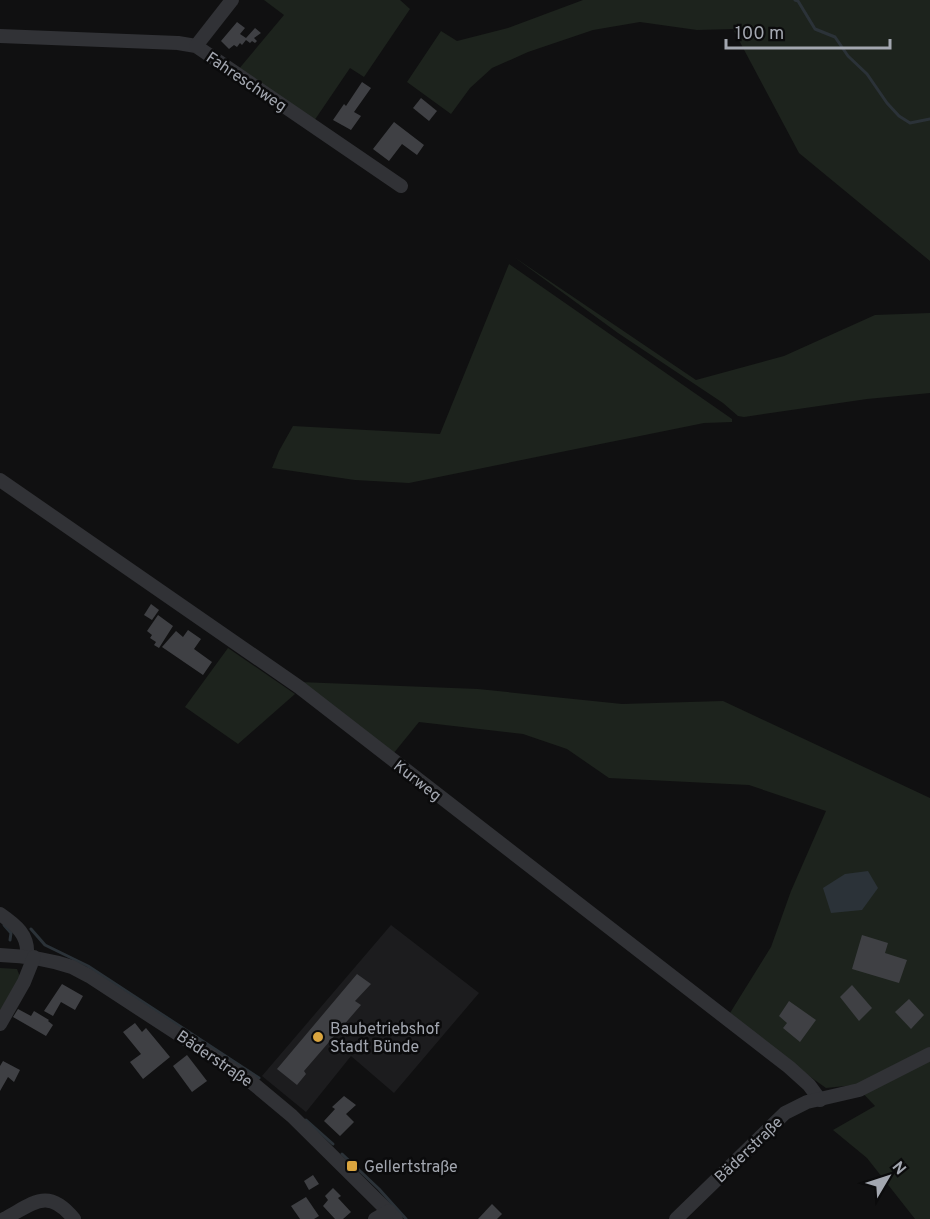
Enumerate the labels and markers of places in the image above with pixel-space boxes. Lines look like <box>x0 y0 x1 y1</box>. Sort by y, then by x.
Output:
place label: Baubetriebshof Stadt Bünde <box>330 1020 440 1058</box>
marker: Baubetriebshof Stadt Bünde <box>311 1030 325 1044</box>
place label: Gellertstraße <box>364 1158 458 1178</box>
marker: Gellertstraße <box>345 1159 359 1173</box>

